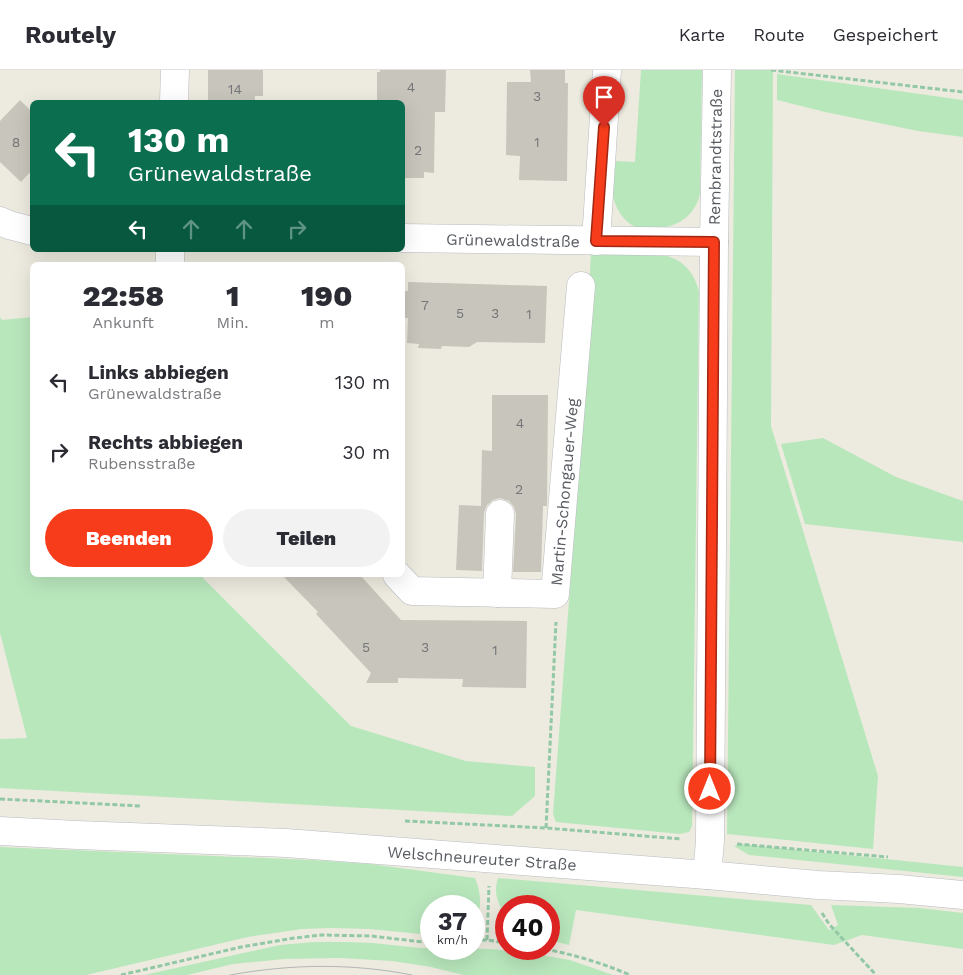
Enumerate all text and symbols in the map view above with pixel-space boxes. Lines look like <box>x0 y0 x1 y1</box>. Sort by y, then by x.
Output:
text: Routely <box>25 21 116 49</box>
text: Karte <box>679 24 725 45</box>
text: Route <box>753 24 805 45</box>
text: Gespeichert <box>833 24 938 45</box>
pin <box>583 76 625 127</box>
house number: 4 <box>407 79 415 95</box>
house number: 14 <box>228 81 242 97</box>
icon: arrive <box>590 83 618 111</box>
house number: 3 <box>533 88 541 104</box>
street label: Rembrandtstraße <box>705 89 726 225</box>
text: 130 m <box>128 119 229 161</box>
icon: left <box>45 120 110 185</box>
house number: 8 <box>12 134 20 150</box>
house number: 1 <box>534 134 540 150</box>
house number: 2 <box>414 142 422 158</box>
text: Grünewaldstraße <box>128 161 312 186</box>
icon: left <box>124 215 152 243</box>
icon: ahead <box>177 215 205 243</box>
icon: ahead <box>230 215 258 243</box>
icon: right <box>283 215 311 243</box>
street label: Grünewaldstraße <box>446 230 580 251</box>
text: 22:58 <box>82 278 164 313</box>
text: 1 <box>226 278 239 313</box>
text: 190 <box>301 278 353 313</box>
house number: 7 <box>421 297 429 313</box>
house number: 5 <box>456 305 464 321</box>
house number: 3 <box>491 305 499 321</box>
house number: 1 <box>526 306 532 322</box>
text: Ankunft <box>93 313 154 332</box>
text: Min. <box>217 313 249 332</box>
text: m <box>319 313 334 332</box>
text: Links abbiegen <box>88 361 229 384</box>
icon: left <box>45 368 73 396</box>
text: 130 m <box>335 371 390 394</box>
text: Grünewaldstraße <box>88 384 222 403</box>
street label: Martin-Schongauer-Weg <box>547 397 582 587</box>
house number: 4 <box>516 415 524 431</box>
text: Rechts abbiegen <box>88 431 243 454</box>
icon: right <box>45 438 73 466</box>
text: 30 m <box>343 441 390 464</box>
text: Rubensstraße <box>88 454 196 473</box>
house number: 2 <box>515 481 523 497</box>
button: Beenden <box>45 509 213 567</box>
button: Teilen <box>223 509 390 567</box>
house number: 5 <box>362 639 370 655</box>
house number: 3 <box>421 639 429 655</box>
house number: 1 <box>492 642 498 658</box>
position arrow <box>683 762 735 814</box>
street label: Welschneureuter Straße <box>387 842 577 875</box>
speed limit sign: 40 <box>495 895 560 960</box>
text: 37 <box>438 907 467 936</box>
text: km/h <box>437 933 468 947</box>

